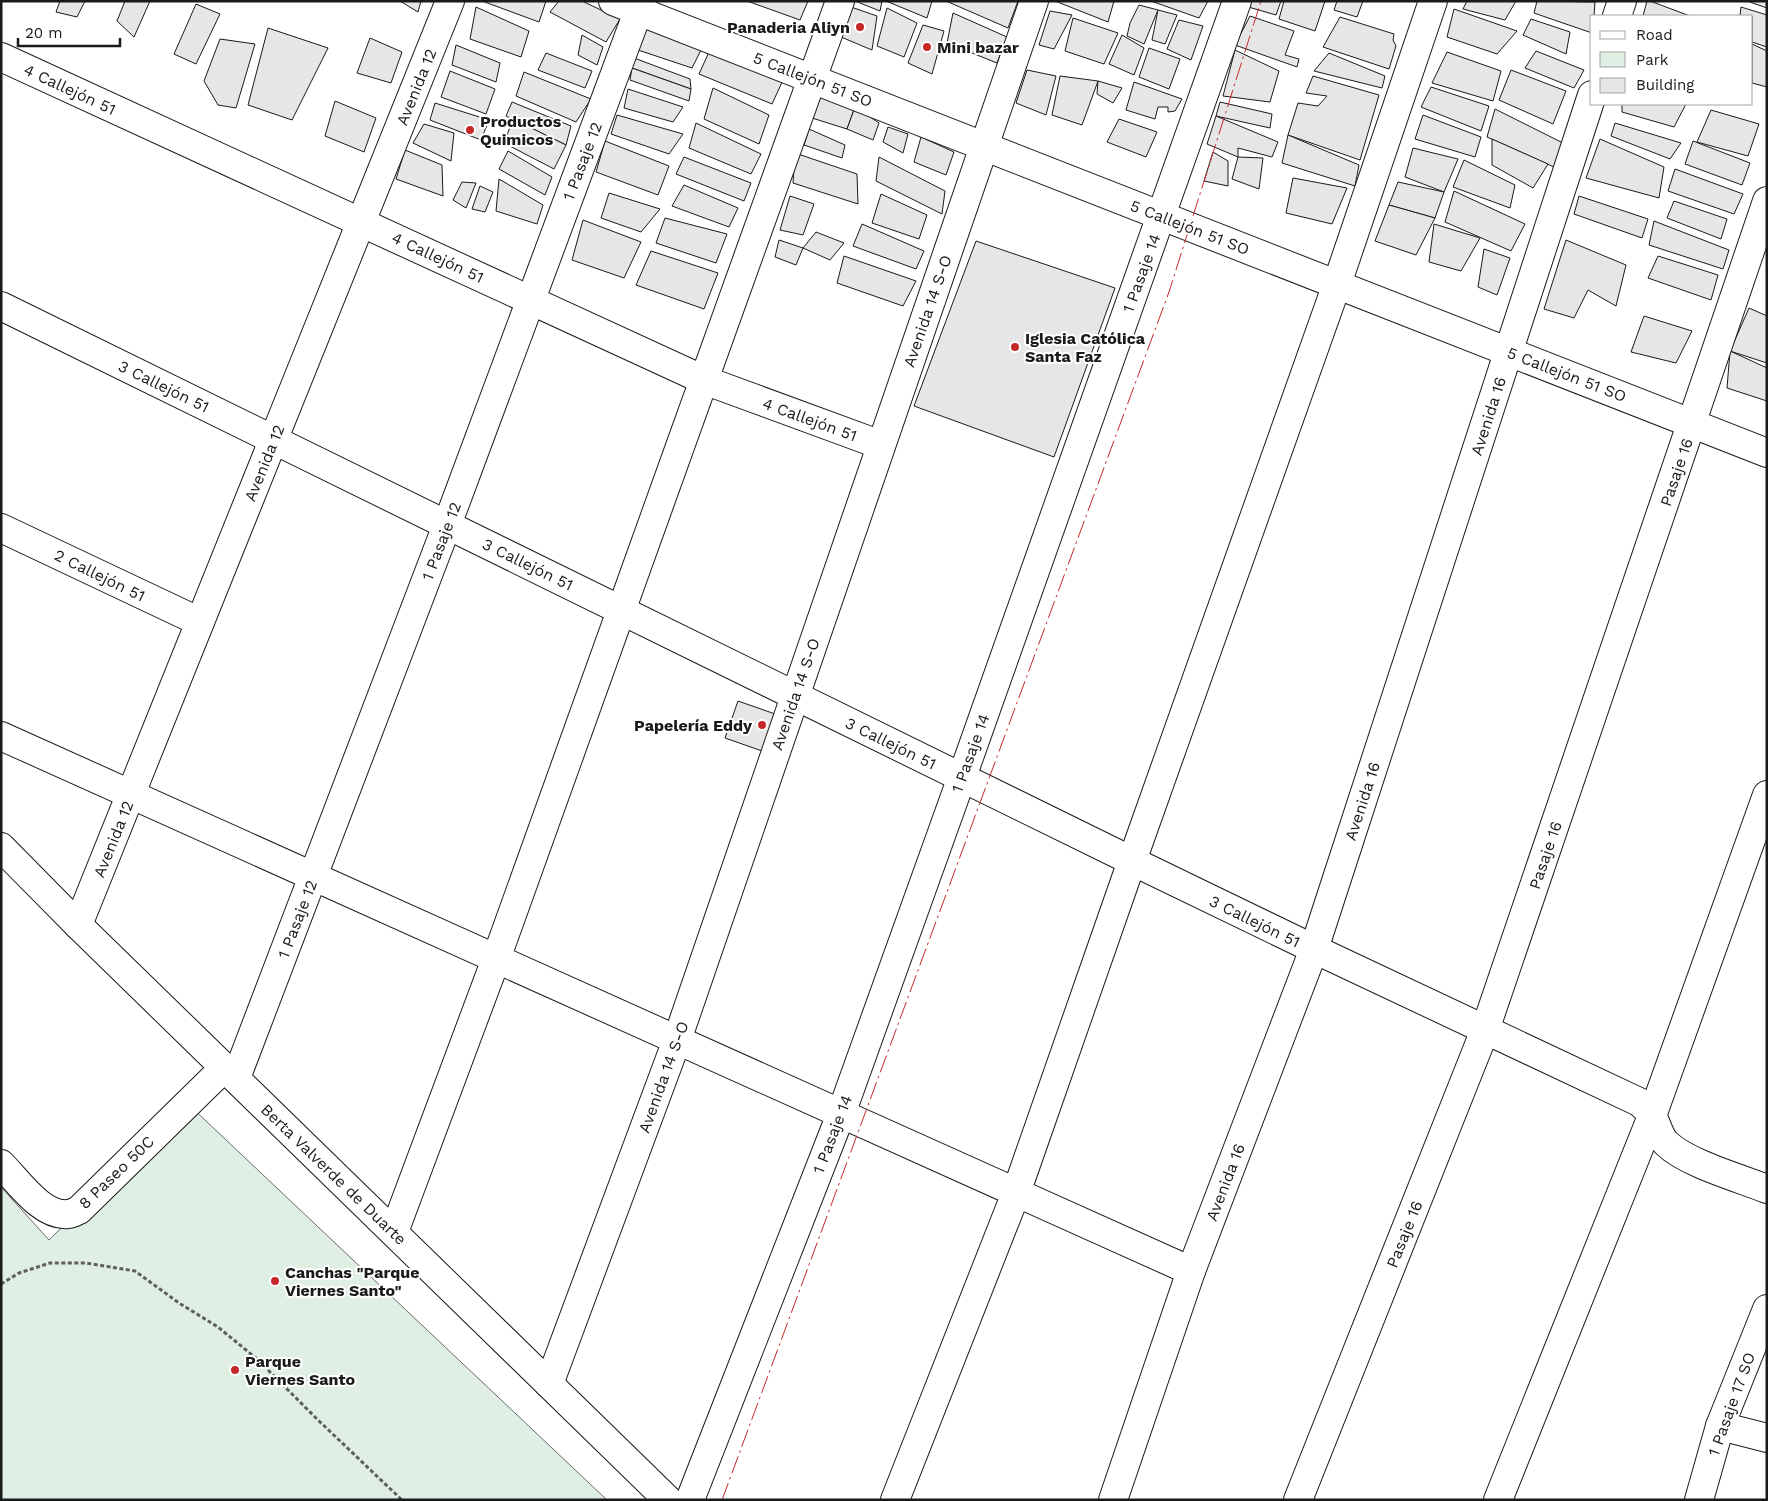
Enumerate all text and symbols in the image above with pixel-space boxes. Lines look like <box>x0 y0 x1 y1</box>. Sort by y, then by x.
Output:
scale bar <box>18 15 120 47</box>
legend <box>1590 15 1753 105</box>
place label: Panaderia Aliyn <box>727 18 850 37</box>
marker: Panaderia Aliyn <box>854 21 866 33</box>
text: 20 m <box>25 24 63 42</box>
text: Road <box>1636 26 1673 44</box>
place label: Mini bazar <box>937 38 1019 57</box>
marker: Mini bazar <box>921 41 933 53</box>
street label: Avenida 12 <box>392 46 440 128</box>
street label: 5 Callejón 51 SO <box>750 48 875 111</box>
text: Park <box>1636 51 1669 69</box>
street label: 4 Callejón 51 <box>21 60 119 119</box>
text: Building <box>1636 76 1694 94</box>
place label: Productos Quimicos <box>480 112 562 149</box>
street label: 1 Pasaje 12 <box>559 119 606 203</box>
marker: Productos Quimicos <box>464 124 476 136</box>
street label: 5 Callejón 51 SO <box>1127 196 1252 259</box>
street label: 4 Callejón 51 <box>389 228 487 287</box>
street label: 1 Pasaje 14 <box>1118 231 1165 315</box>
street label: Avenida 14 S-O <box>899 253 956 370</box>
place label: Iglesia Católica Santa Faz <box>1025 329 1146 366</box>
marker: Iglesia Católica Santa Faz <box>1009 341 1021 353</box>
street label: 5 Callejón 51 SO <box>1504 343 1629 406</box>
street label: 3 Callejón 51 <box>115 356 212 417</box>
street label: Avenida 16 <box>1467 374 1510 458</box>
street label: 4 Callejón 51 <box>760 394 860 445</box>
street label: Avenida 12 <box>240 422 288 504</box>
street label: Pasaje 16 <box>1656 436 1697 509</box>
street label: 1 Pasaje 12 <box>418 499 465 583</box>
street label: 3 Callejón 51 <box>479 534 576 595</box>
street label: 2 Callejón 51 <box>51 545 148 606</box>
street label: Avenida 14 S-O <box>767 636 824 753</box>
street label: 1 Pasaje 14 <box>947 711 994 795</box>
street label: 3 Callejón 51 <box>842 713 939 774</box>
place label: Papelería Eddy <box>634 716 753 735</box>
marker: Papelería Eddy <box>756 719 768 731</box>
street label: Avenida 16 <box>1341 759 1384 843</box>
street label: Avenida 12 <box>89 798 137 880</box>
street label: Pasaje 16 <box>1525 819 1566 892</box>
street label: 1 Pasaje 12 <box>274 877 321 961</box>
street label: 3 Callejón 51 <box>1206 891 1303 952</box>
street label: Avenida 14 S-O <box>634 1019 692 1136</box>
street label: 1 Pasaje 14 <box>809 1092 856 1176</box>
street label: Berta Valverde de Duarte <box>257 1100 410 1249</box>
street label: 8 Paseo 50C <box>75 1132 158 1213</box>
street label: Avenida 16 <box>1202 1141 1249 1224</box>
street label: Pasaje 16 <box>1382 1198 1427 1271</box>
place label: Canchas "Parque Viernes Santo" <box>285 1263 420 1300</box>
marker: Canchas "Parque Viernes Santo" <box>269 1275 281 1287</box>
street label: 1 Pasaje 17 SO <box>1704 1350 1759 1459</box>
place label: Parque Viernes Santo <box>245 1352 355 1389</box>
marker: Parque Viernes Santo <box>229 1364 241 1376</box>

